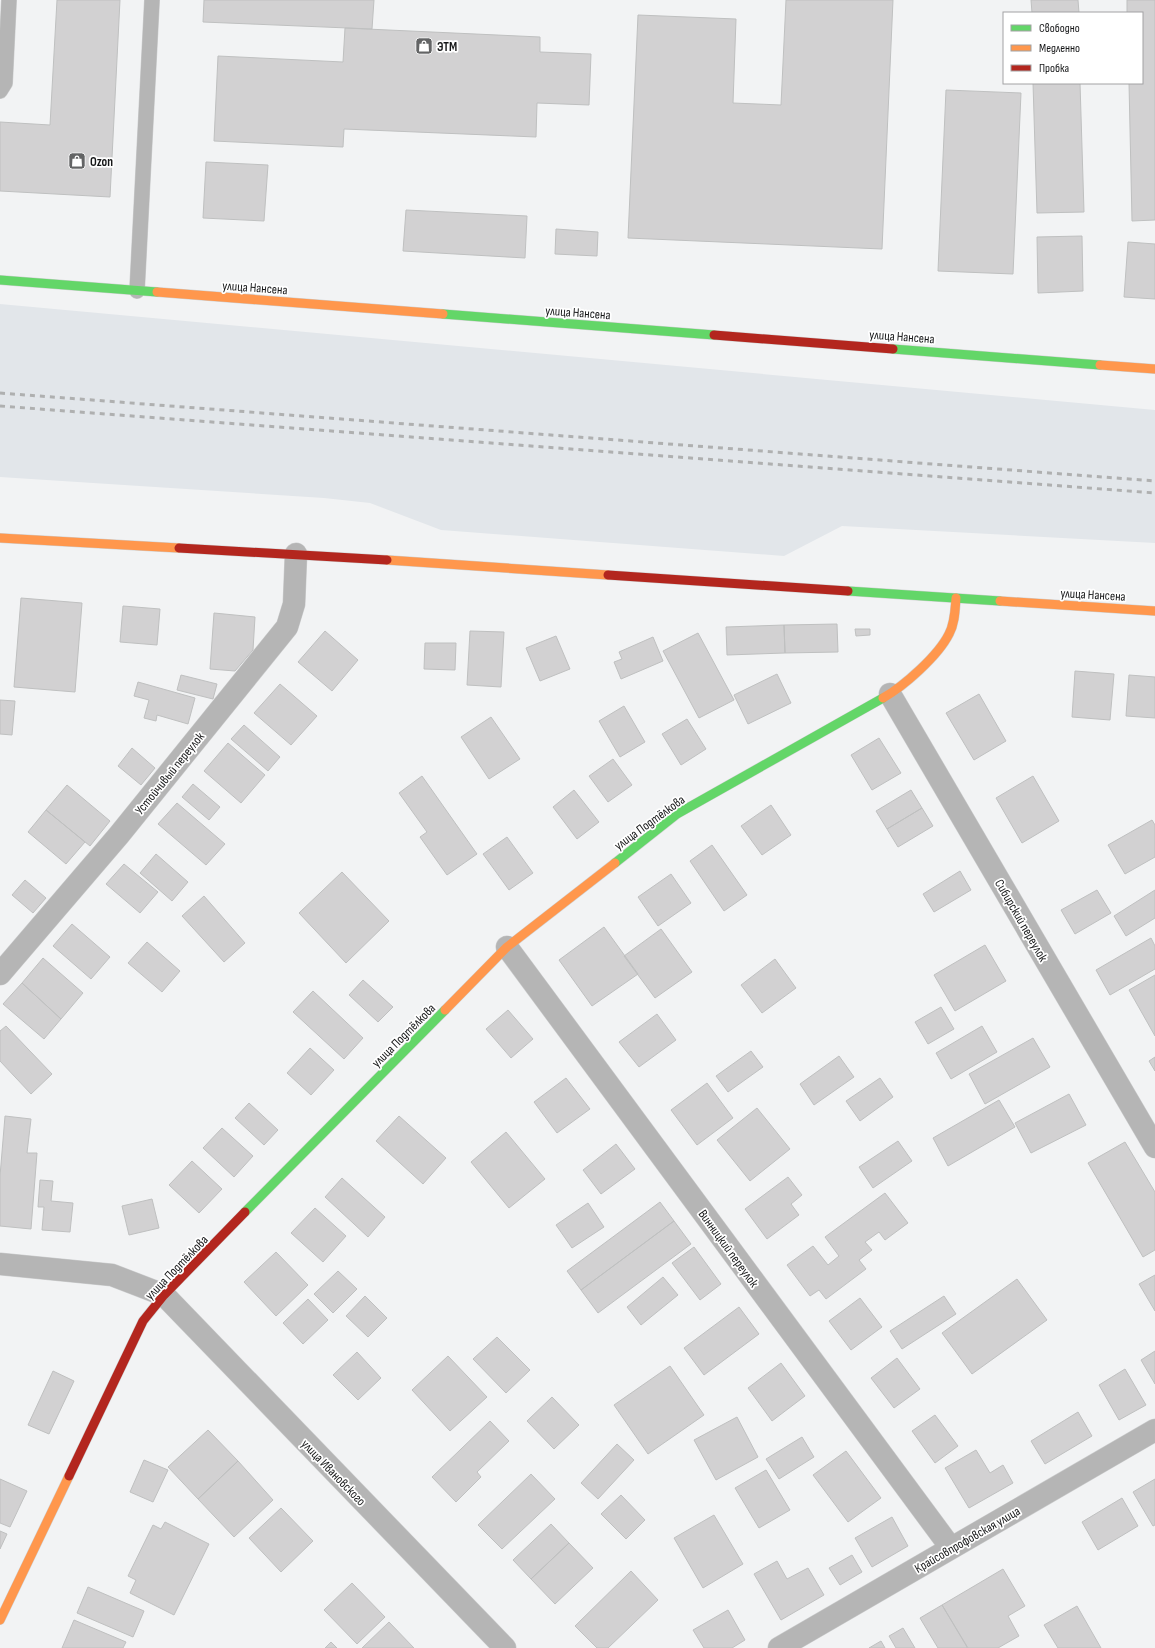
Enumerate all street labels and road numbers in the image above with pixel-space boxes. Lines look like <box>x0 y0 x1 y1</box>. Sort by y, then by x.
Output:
street label: улица Нансена <box>222 278 288 298</box>
street label: улица Нансена <box>545 303 611 323</box>
street label: улица Нансена <box>869 327 935 347</box>
street label: улица Нансена <box>1060 585 1126 605</box>
street label: Устойчивый переулок <box>132 729 208 818</box>
street label: улица Подтёлкова <box>611 792 688 854</box>
street label: Сибирский переулок <box>991 877 1051 964</box>
street label: улица Подтёлкова <box>369 1001 439 1071</box>
street label: Винницкий переулок <box>695 1207 762 1291</box>
street label: улица Подтёлкова <box>142 1232 211 1303</box>
street label: улица Ивановского <box>298 1436 369 1509</box>
street label: Крайсовпрофовская улица <box>912 1503 1023 1577</box>

